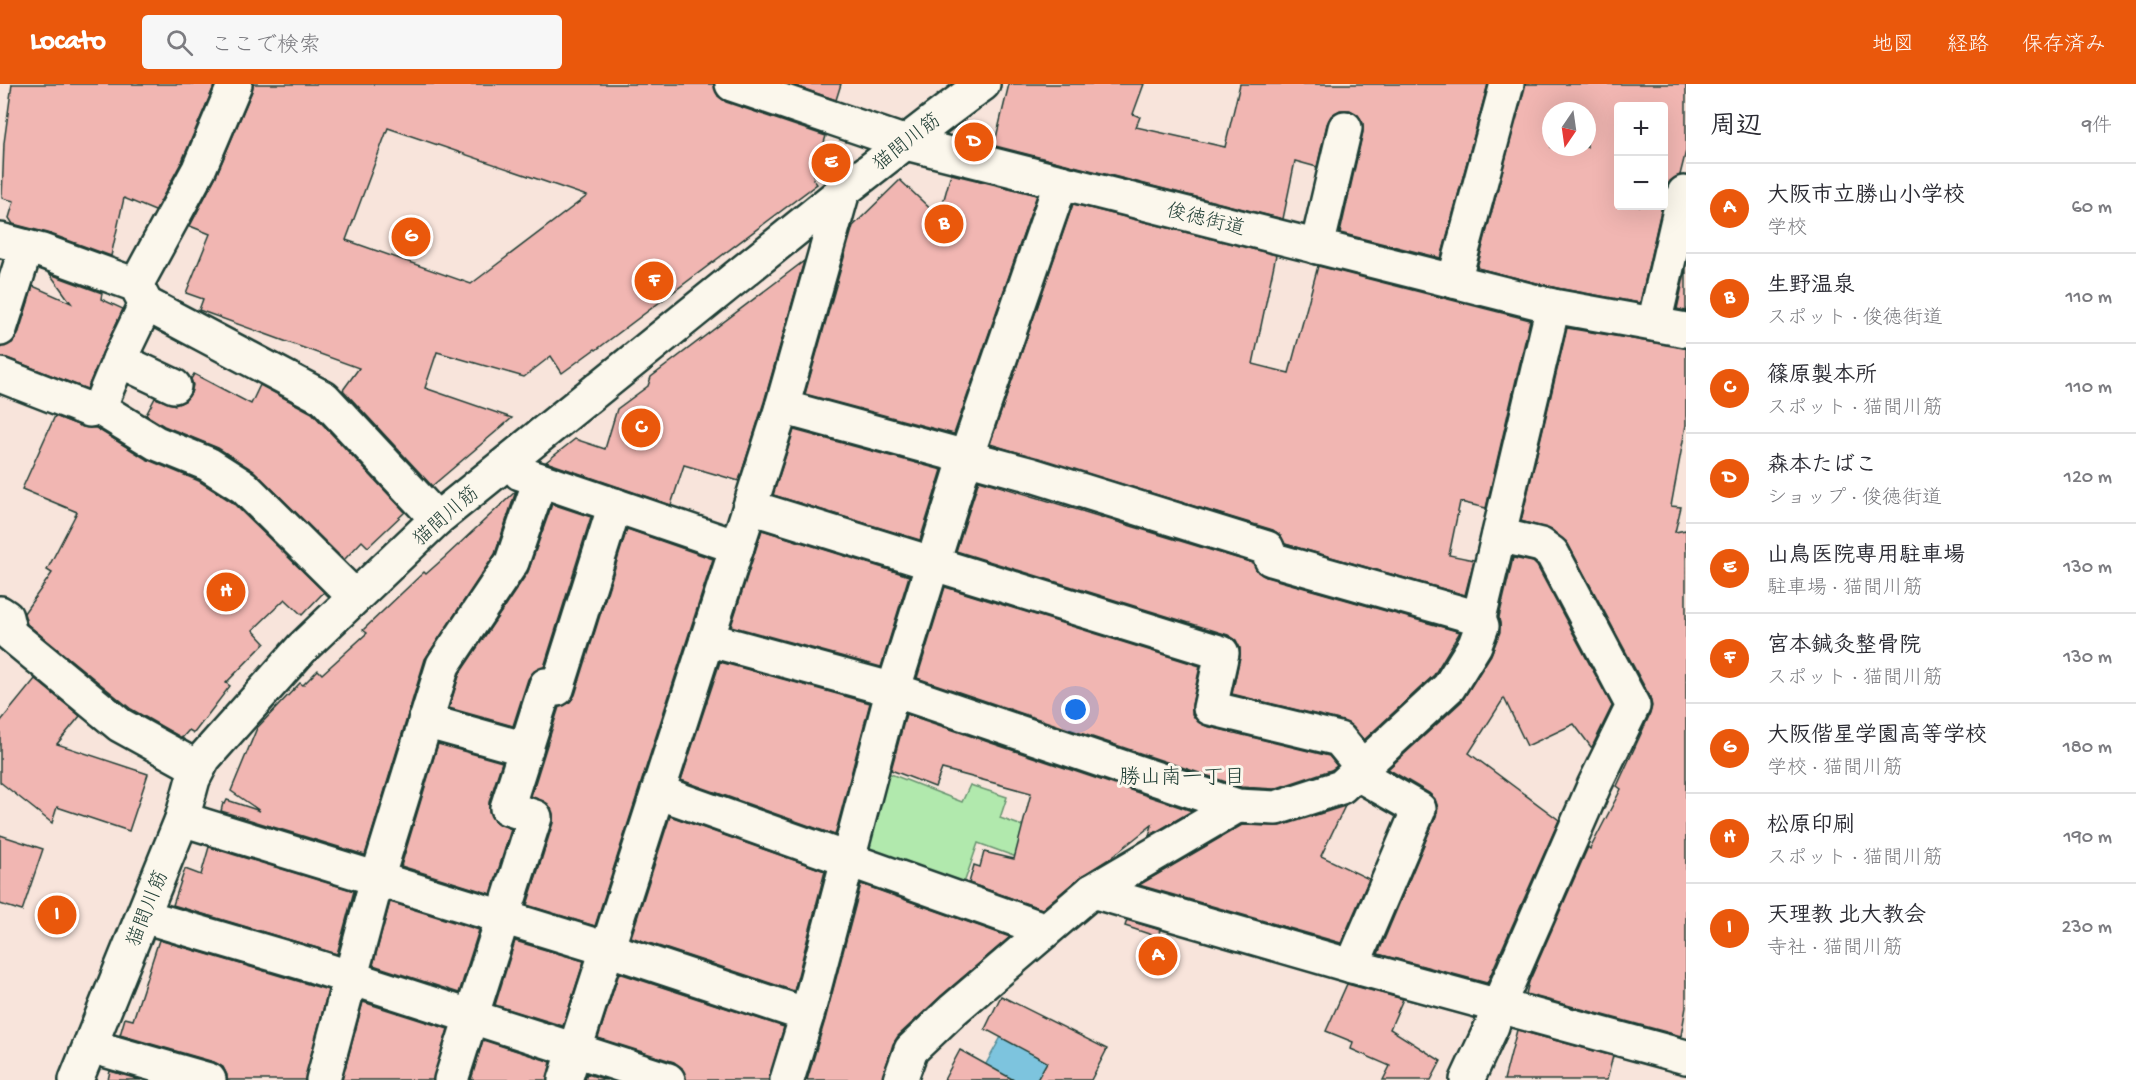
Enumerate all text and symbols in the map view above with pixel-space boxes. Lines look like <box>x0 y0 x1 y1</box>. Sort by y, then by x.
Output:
search box <box>142 15 562 69</box>
text: Locato <box>30 26 106 59</box>
icon: search <box>163 26 196 59</box>
text: ここで検索 <box>211 34 321 60</box>
text: 地図 <box>1872 34 1914 59</box>
text: 経路 <box>1947 34 1989 59</box>
text: 保存済み <box>2022 34 2106 59</box>
north arrow <box>1542 102 1596 156</box>
map controls <box>1614 102 1668 210</box>
button: + <box>1614 102 1668 156</box>
street label: 猫間川筋 <box>868 108 947 177</box>
text: 周辺 <box>1710 113 1762 144</box>
text: 9件 <box>2082 116 2112 139</box>
pin: D <box>954 120 994 164</box>
pin: E <box>812 140 850 185</box>
button: − <box>1614 156 1668 210</box>
text: 大阪市立勝山小学校 <box>1767 184 1965 210</box>
text: A <box>1724 197 1735 220</box>
text: 60 m <box>2072 197 2112 220</box>
street label: 俊徳街道 <box>1164 199 1247 242</box>
pin: B <box>924 202 964 246</box>
pin: G <box>392 214 430 260</box>
text: 学校 <box>1767 218 1807 241</box>
pin: F <box>634 258 674 304</box>
text: 生野温泉 <box>1767 274 1855 300</box>
text: B <box>1724 287 1735 310</box>
text: 110 m <box>2066 287 2112 310</box>
text: スポット · 俊徳街道 <box>1767 308 1943 331</box>
text: 篠原製本所 <box>1767 364 1877 390</box>
text: C <box>1724 377 1735 400</box>
text: 110 m <box>2066 377 2112 400</box>
text: スポット · 猫間川筋 <box>1767 398 1943 421</box>
pin: C <box>622 406 660 450</box>
text: 森本たばこ <box>1767 454 1877 480</box>
text: D <box>1723 467 1736 490</box>
text: 120 m <box>2064 467 2112 490</box>
street label: 猫間川筋 <box>408 481 485 553</box>
text: ショップ · 俊徳街道 <box>1767 488 1942 511</box>
text: 山鳥医院専用駐車場 <box>1767 544 1965 570</box>
text: E <box>1723 557 1736 580</box>
text: 130 m <box>2063 557 2112 580</box>
pin: H <box>206 570 246 614</box>
text: 駐車場 · 猫間川筋 <box>1767 578 1923 601</box>
text: 宮本鍼灸整骨院 <box>1767 634 1921 660</box>
text: F <box>1724 647 1735 670</box>
text: 130 m <box>2063 647 2112 670</box>
text: スポット · 猫間川筋 <box>1767 668 1943 691</box>
your location <box>1061 695 1090 724</box>
text: 大阪偕星学園高等学校 <box>1767 724 1987 750</box>
text: G <box>1723 737 1736 760</box>
text: 180 m <box>2063 737 2112 760</box>
text: 学校 · 猫間川筋 <box>1767 758 1903 781</box>
district label: 勝山南一丁目 <box>1119 765 1245 792</box>
text: 松原印刷 <box>1767 814 1855 840</box>
text: H <box>1724 827 1735 850</box>
text: 190 m <box>2064 827 2112 850</box>
text: スポット · 猫間川筋 <box>1767 848 1943 871</box>
street label: 猫間川筋 <box>122 867 175 951</box>
pin: I <box>38 892 76 938</box>
text: 天理教 北大教会 <box>1767 904 1926 930</box>
text: I <box>1727 917 1732 940</box>
text: 230 m <box>2062 917 2112 940</box>
pin: A <box>1138 934 1178 978</box>
text: 寺社 · 猫間川筋 <box>1767 938 1903 961</box>

